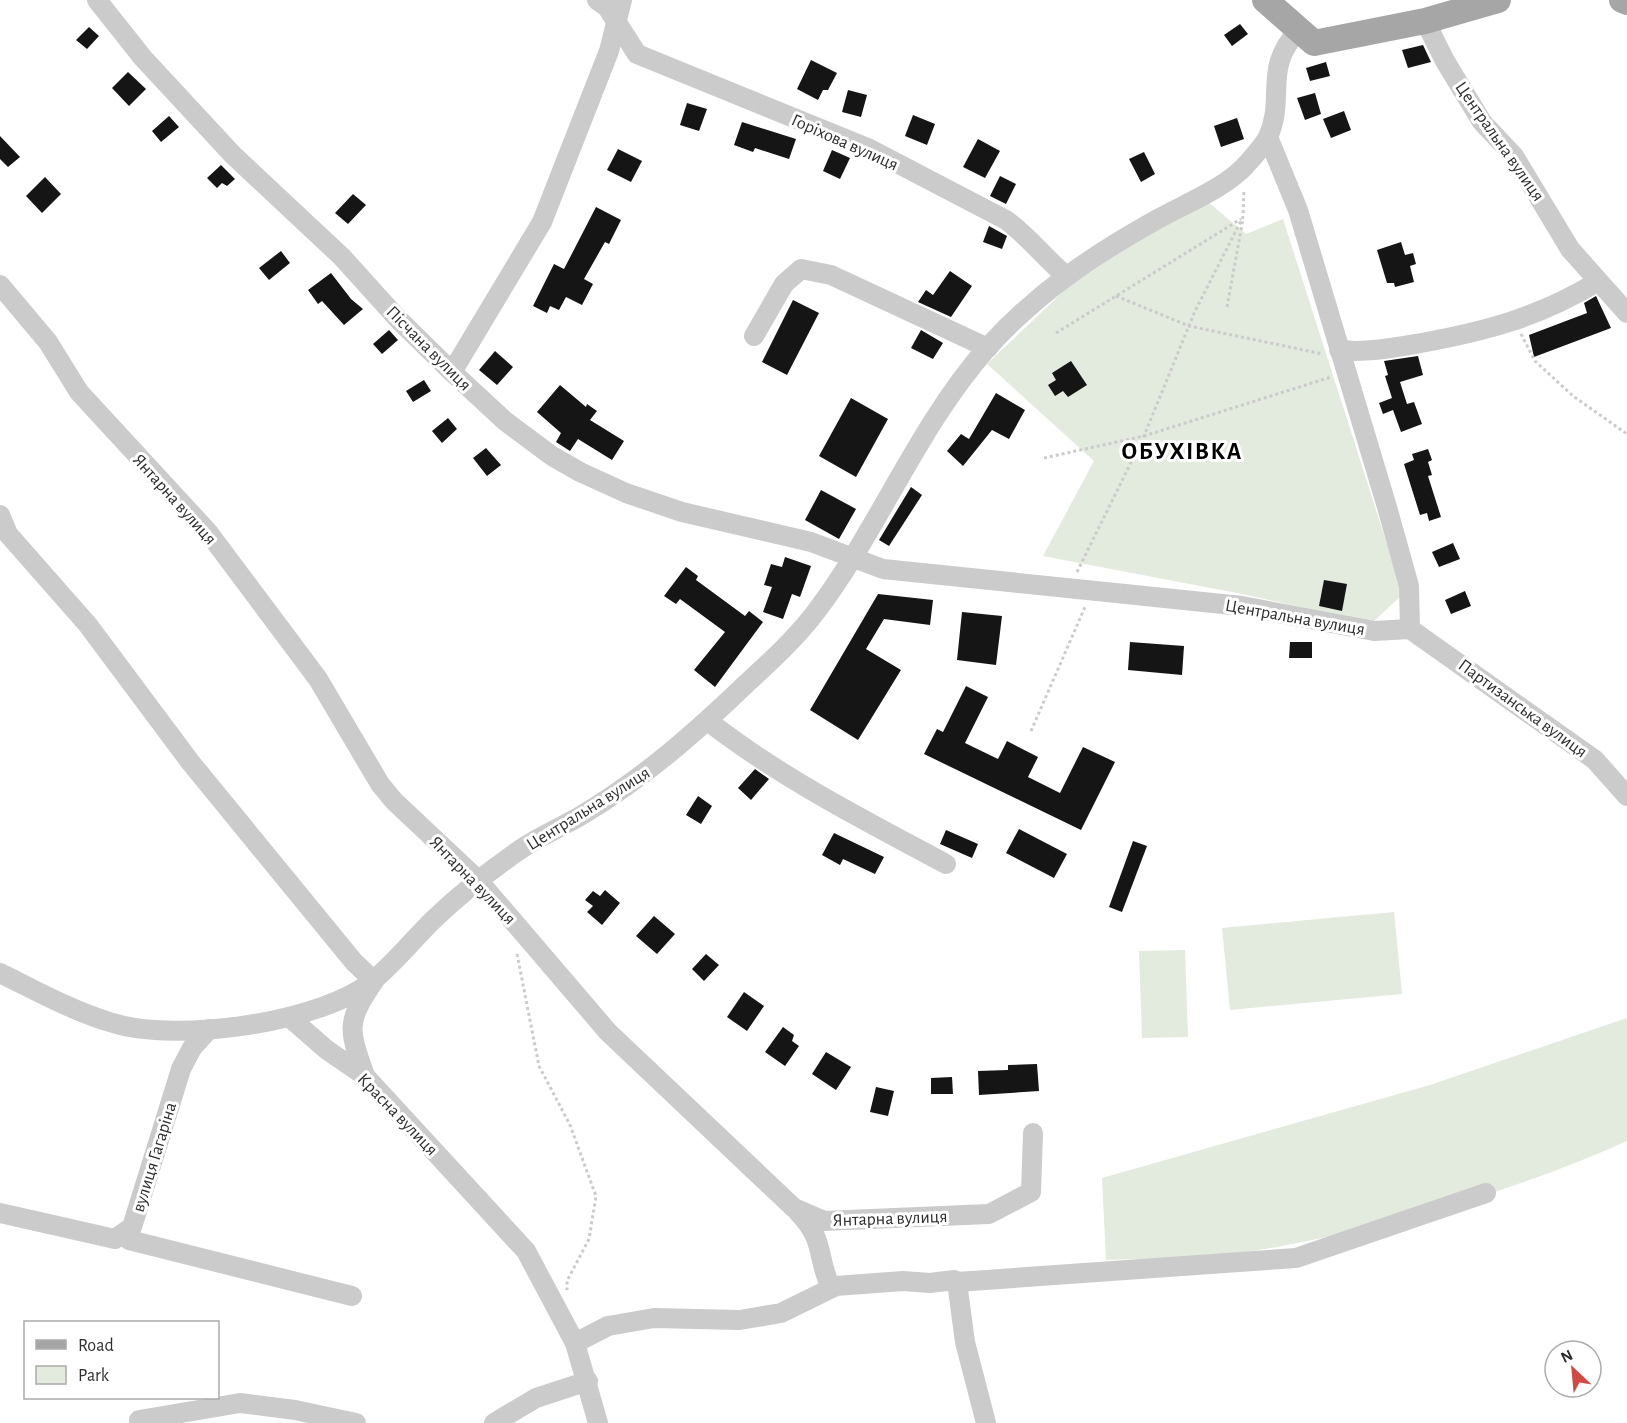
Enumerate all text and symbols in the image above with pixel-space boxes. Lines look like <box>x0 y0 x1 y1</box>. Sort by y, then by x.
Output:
street label: Центральна вулиця <box>1451 78 1547 205</box>
street label: Горіхова вулиця <box>788 111 901 175</box>
street label: Пісчана вулиця <box>382 303 474 395</box>
district label: ОБУХІВКА <box>1121 440 1243 464</box>
street label: Янтарна вулиця <box>129 451 219 548</box>
street label: Центральна вулиця <box>1223 597 1366 639</box>
street label: Партизанська вулиця <box>1455 656 1590 761</box>
street label: Центральна вулиця <box>524 764 653 854</box>
street label: Янтарна вулиця <box>426 833 519 928</box>
street label: Красна вулиця <box>354 1070 441 1159</box>
street label: вулиця Гагаріна <box>130 1100 180 1214</box>
street label: Янтарна вулиця <box>832 1208 948 1230</box>
legend <box>24 1321 219 1399</box>
text: Road <box>78 1337 114 1355</box>
north arrow <box>1543 1339 1603 1399</box>
text: N <box>1558 1347 1575 1366</box>
text: Park <box>78 1367 110 1385</box>

